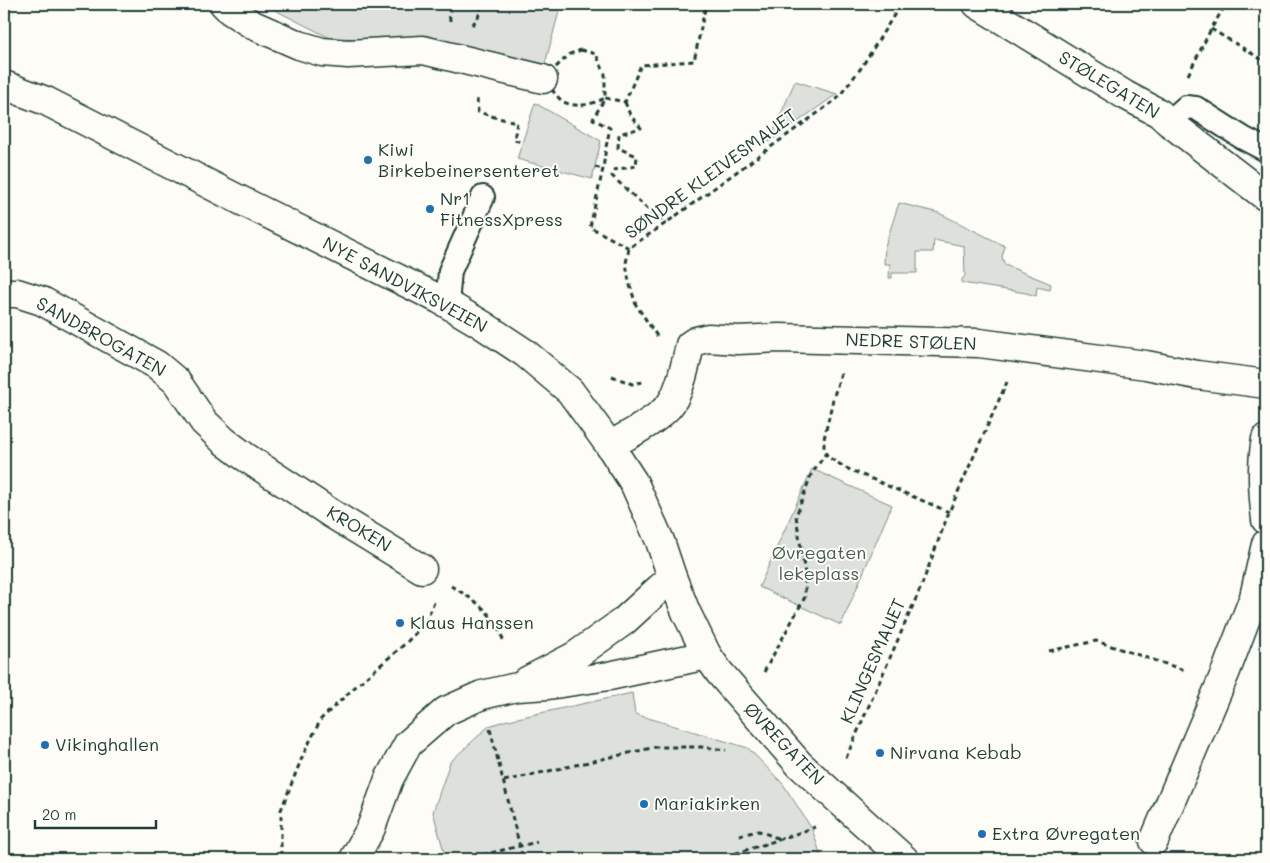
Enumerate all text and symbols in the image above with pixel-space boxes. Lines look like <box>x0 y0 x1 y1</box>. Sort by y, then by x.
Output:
street label: STØLEGATEN <box>1055 45 1164 124</box>
street label: SØNDRE KLEIVESMAUET <box>619 103 801 244</box>
place label: Kiwi Birkebeinersenteret <box>378 137 560 182</box>
marker: Kiwi Birkebeinersenteret <box>362 154 374 166</box>
place label: Nr1 FitnessXpress <box>440 186 563 231</box>
marker: Nr1 FitnessXpress <box>424 203 436 215</box>
street label: NYE SANDVIKSVEIEN <box>319 230 492 338</box>
street label: SANDBROGATEN <box>32 291 171 382</box>
street label: NEDRE STØLEN <box>845 327 977 355</box>
street label: KROKEN <box>323 500 396 557</box>
park label: Øvregaten lekeplass <box>772 540 866 585</box>
street label: KLINGESMAUET <box>834 594 910 727</box>
place label: Klaus Hanssen <box>410 610 534 634</box>
marker: Klaus Hanssen <box>394 617 406 629</box>
street label: ØVREGATEN <box>739 697 830 790</box>
place label: Vikinghallen <box>55 732 159 756</box>
marker: Vikinghallen <box>39 739 51 751</box>
place label: Nirvana Kebab <box>890 740 1022 764</box>
marker: Nirvana Kebab <box>874 747 886 759</box>
place label: Mariakirken <box>654 791 760 815</box>
scale bar <box>35 798 156 830</box>
marker: Mariakirken <box>638 798 650 810</box>
text: 20 m <box>42 804 76 824</box>
place label: Extra Øvregaten <box>992 821 1140 845</box>
marker: Extra Øvregaten <box>976 828 988 840</box>

